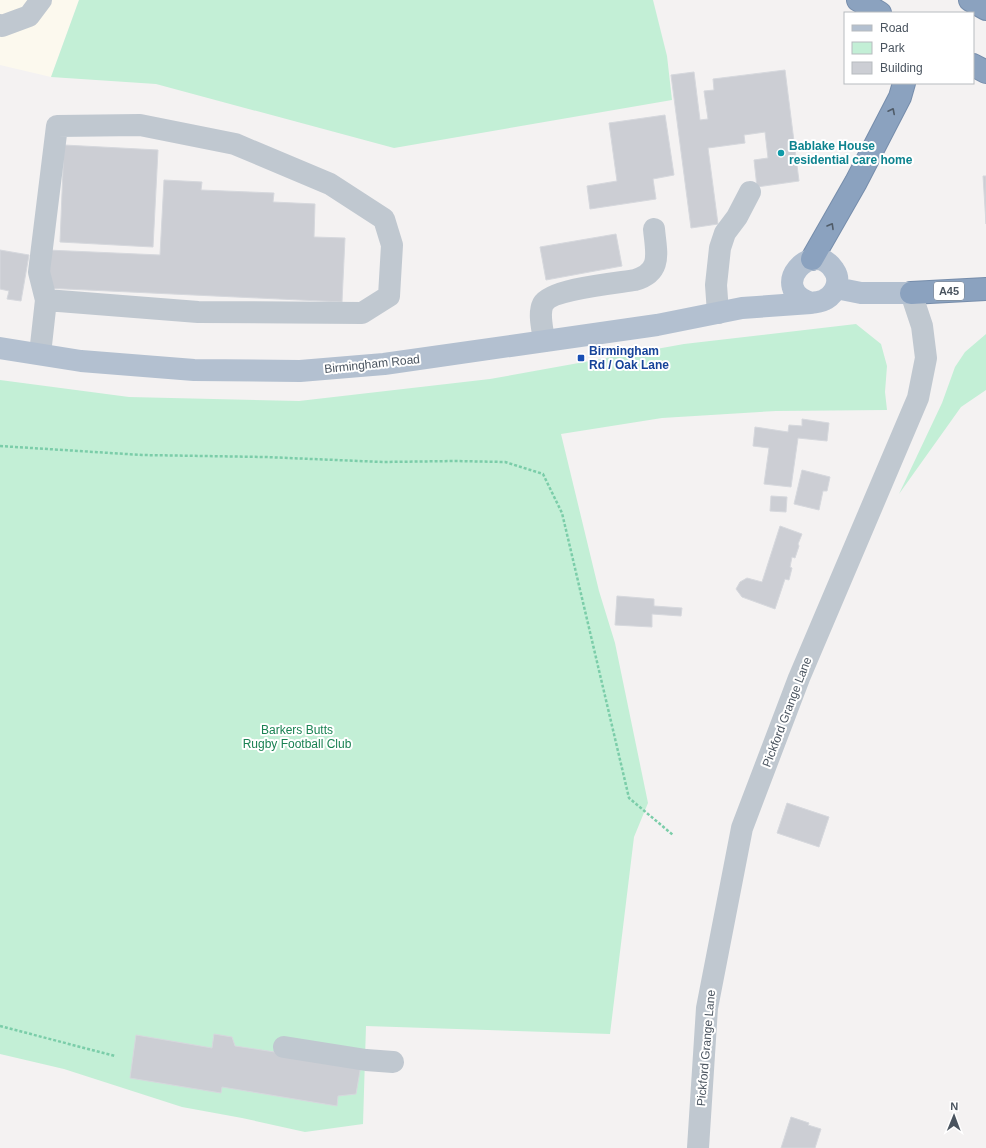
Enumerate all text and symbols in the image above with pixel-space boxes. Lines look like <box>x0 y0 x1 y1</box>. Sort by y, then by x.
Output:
legend <box>844 12 974 84</box>
text: Road <box>880 21 909 35</box>
text: Park <box>880 41 906 55</box>
text: Building <box>880 61 923 75</box>
one-way arrow <box>888 108 895 115</box>
place label: Bablake House residential care home <box>789 139 913 167</box>
marker: Bablake House residential care home <box>776 148 786 158</box>
one-way arrow <box>826 222 833 230</box>
road number: A45 <box>934 282 964 300</box>
place label: Birmingham Rd / Oak Lane <box>589 344 669 372</box>
street label: Birmingham Road <box>324 352 420 376</box>
marker: Birmingham Rd / Oak Lane <box>576 353 586 363</box>
street label: Pickford Grange Lane <box>760 655 815 769</box>
park label: Barkers Butts Rugby Football Club <box>243 723 352 751</box>
street label: Pickford Grange Lane <box>694 989 718 1107</box>
north arrow <box>934 1096 974 1136</box>
text: N <box>950 1100 958 1112</box>

